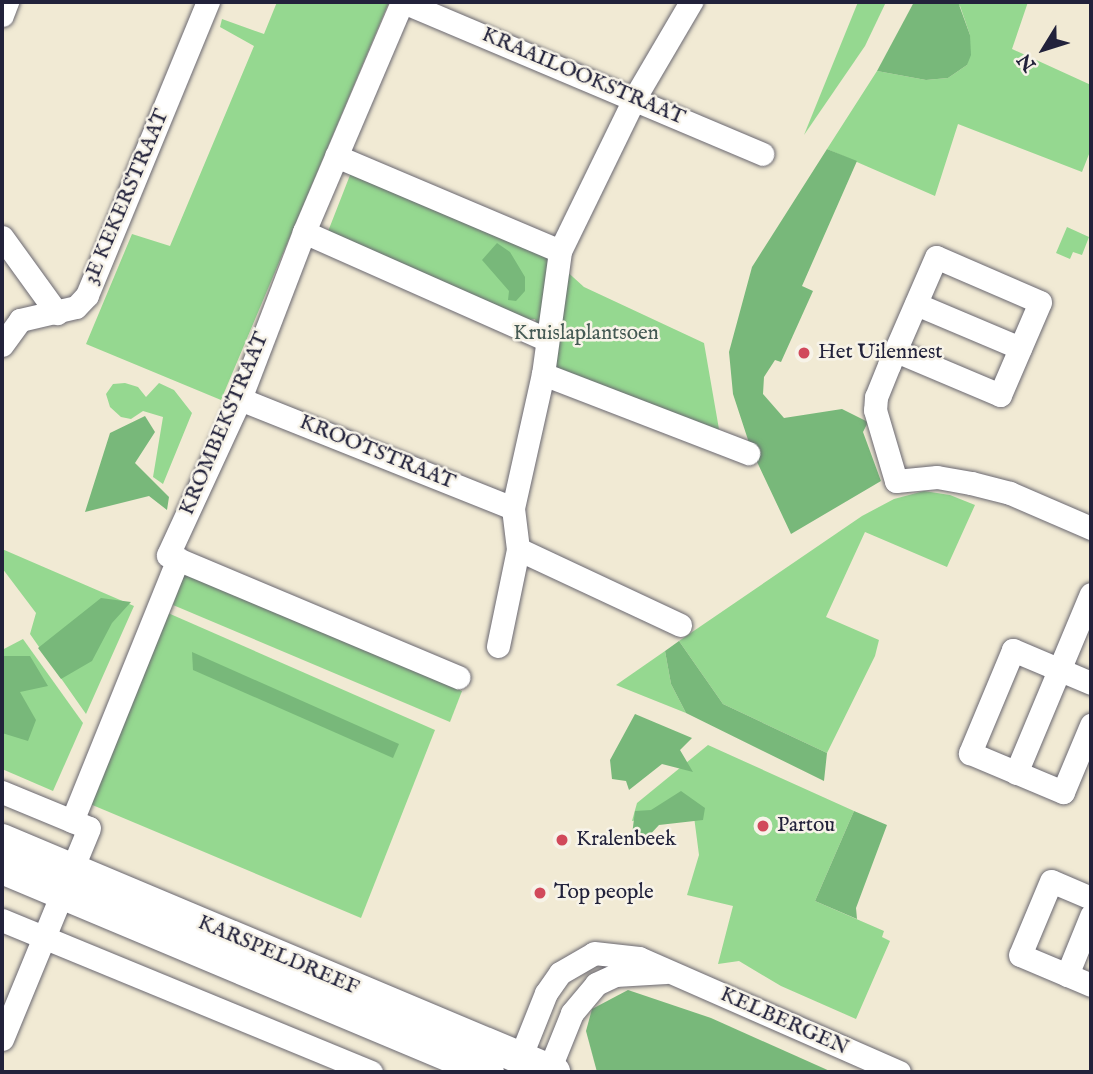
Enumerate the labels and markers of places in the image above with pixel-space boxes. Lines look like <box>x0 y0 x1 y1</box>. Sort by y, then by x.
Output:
place label: Het Uilennest <box>818 340 942 366</box>
marker: Het Uilennest <box>796 345 812 361</box>
place label: Partou <box>777 813 835 839</box>
marker: Partou <box>755 818 771 834</box>
place label: Kralenbeek <box>576 827 676 853</box>
marker: Kralenbeek <box>554 832 570 848</box>
place label: Top people <box>554 880 654 906</box>
marker: Top people <box>532 885 548 901</box>

